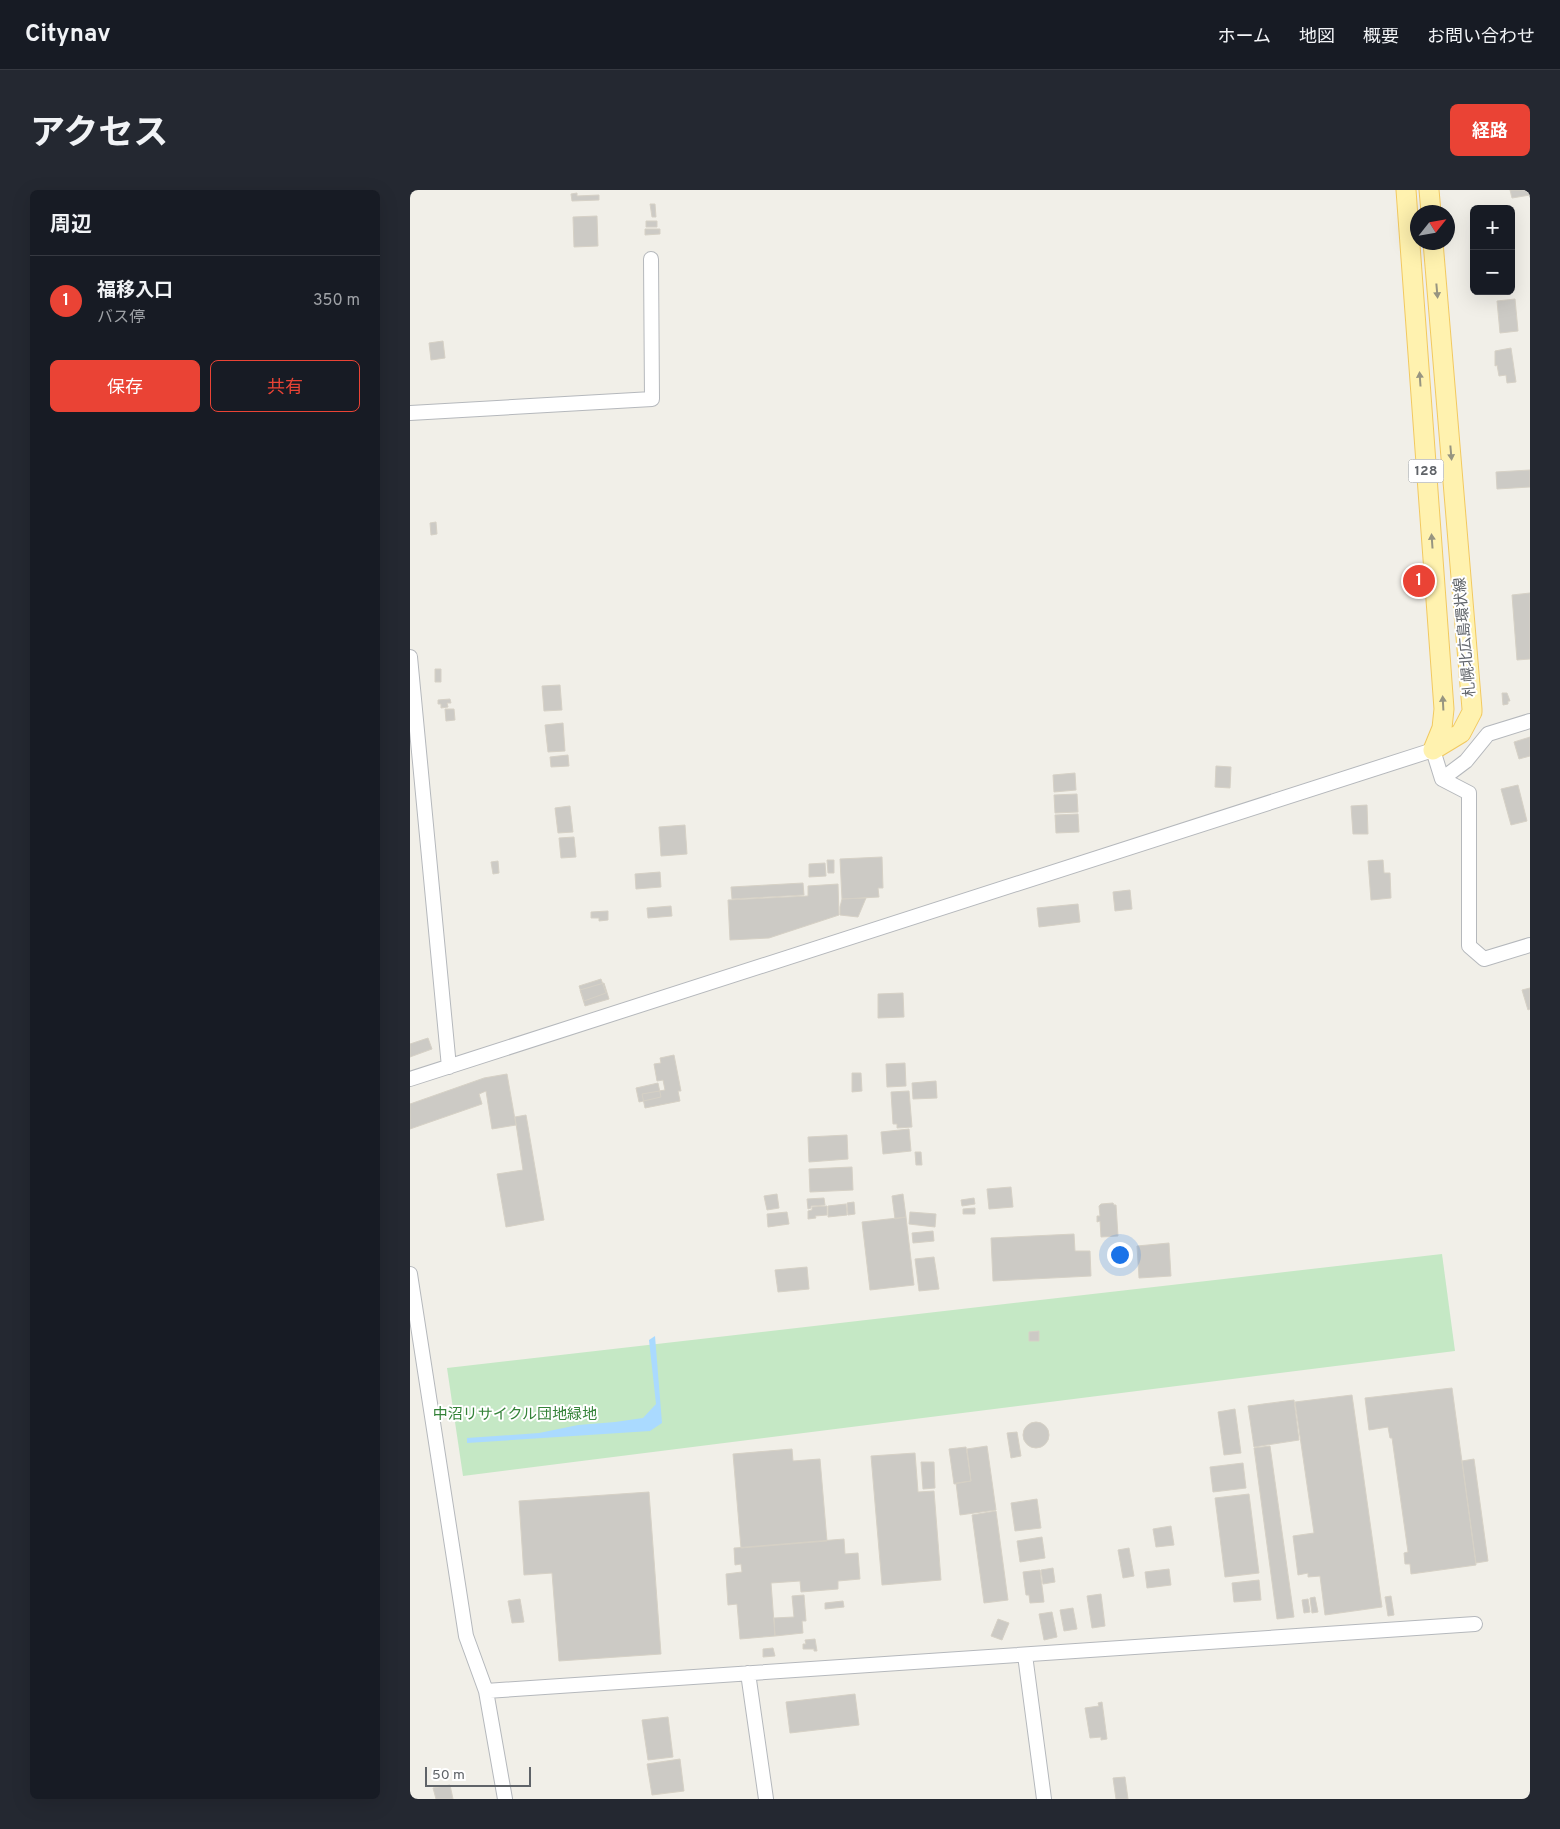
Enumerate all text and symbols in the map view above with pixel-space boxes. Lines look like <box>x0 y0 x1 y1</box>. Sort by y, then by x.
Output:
text: Citynav <box>25 20 111 50</box>
text: ホーム <box>1218 26 1271 49</box>
text: 地図 <box>1299 26 1335 49</box>
text: 概要 <box>1363 26 1399 49</box>
text: お問い合わせ <box>1427 26 1535 49</box>
button: 経路 <box>1450 104 1530 156</box>
text: アクセス <box>30 113 168 157</box>
north arrow <box>1410 205 1455 250</box>
map controls <box>1470 205 1515 295</box>
button: + <box>1470 205 1515 250</box>
text: 周辺 <box>50 212 92 239</box>
button: − <box>1470 250 1515 295</box>
text: 福移入口 <box>97 279 173 303</box>
one-way arrow <box>1434 283 1442 299</box>
text: 1 <box>63 291 69 311</box>
text: 350 m <box>313 291 360 311</box>
text: バス停 <box>97 308 145 328</box>
button: 保存 <box>50 360 200 412</box>
button: 共有 <box>210 360 360 412</box>
one-way arrow <box>1415 371 1423 387</box>
one-way arrow <box>1447 445 1455 461</box>
road number: 128 <box>1408 460 1444 482</box>
one-way arrow <box>1427 533 1435 549</box>
pin: 1 <box>1403 562 1435 600</box>
street label: 札幌北広島環状線 <box>1450 576 1481 698</box>
one-way arrow <box>1439 695 1447 711</box>
your location <box>1107 1242 1133 1268</box>
park label: 中沼リサイクル団地緑地 <box>433 1406 597 1425</box>
scale bar <box>425 1764 531 1787</box>
text: 50 m <box>432 1767 465 1784</box>

